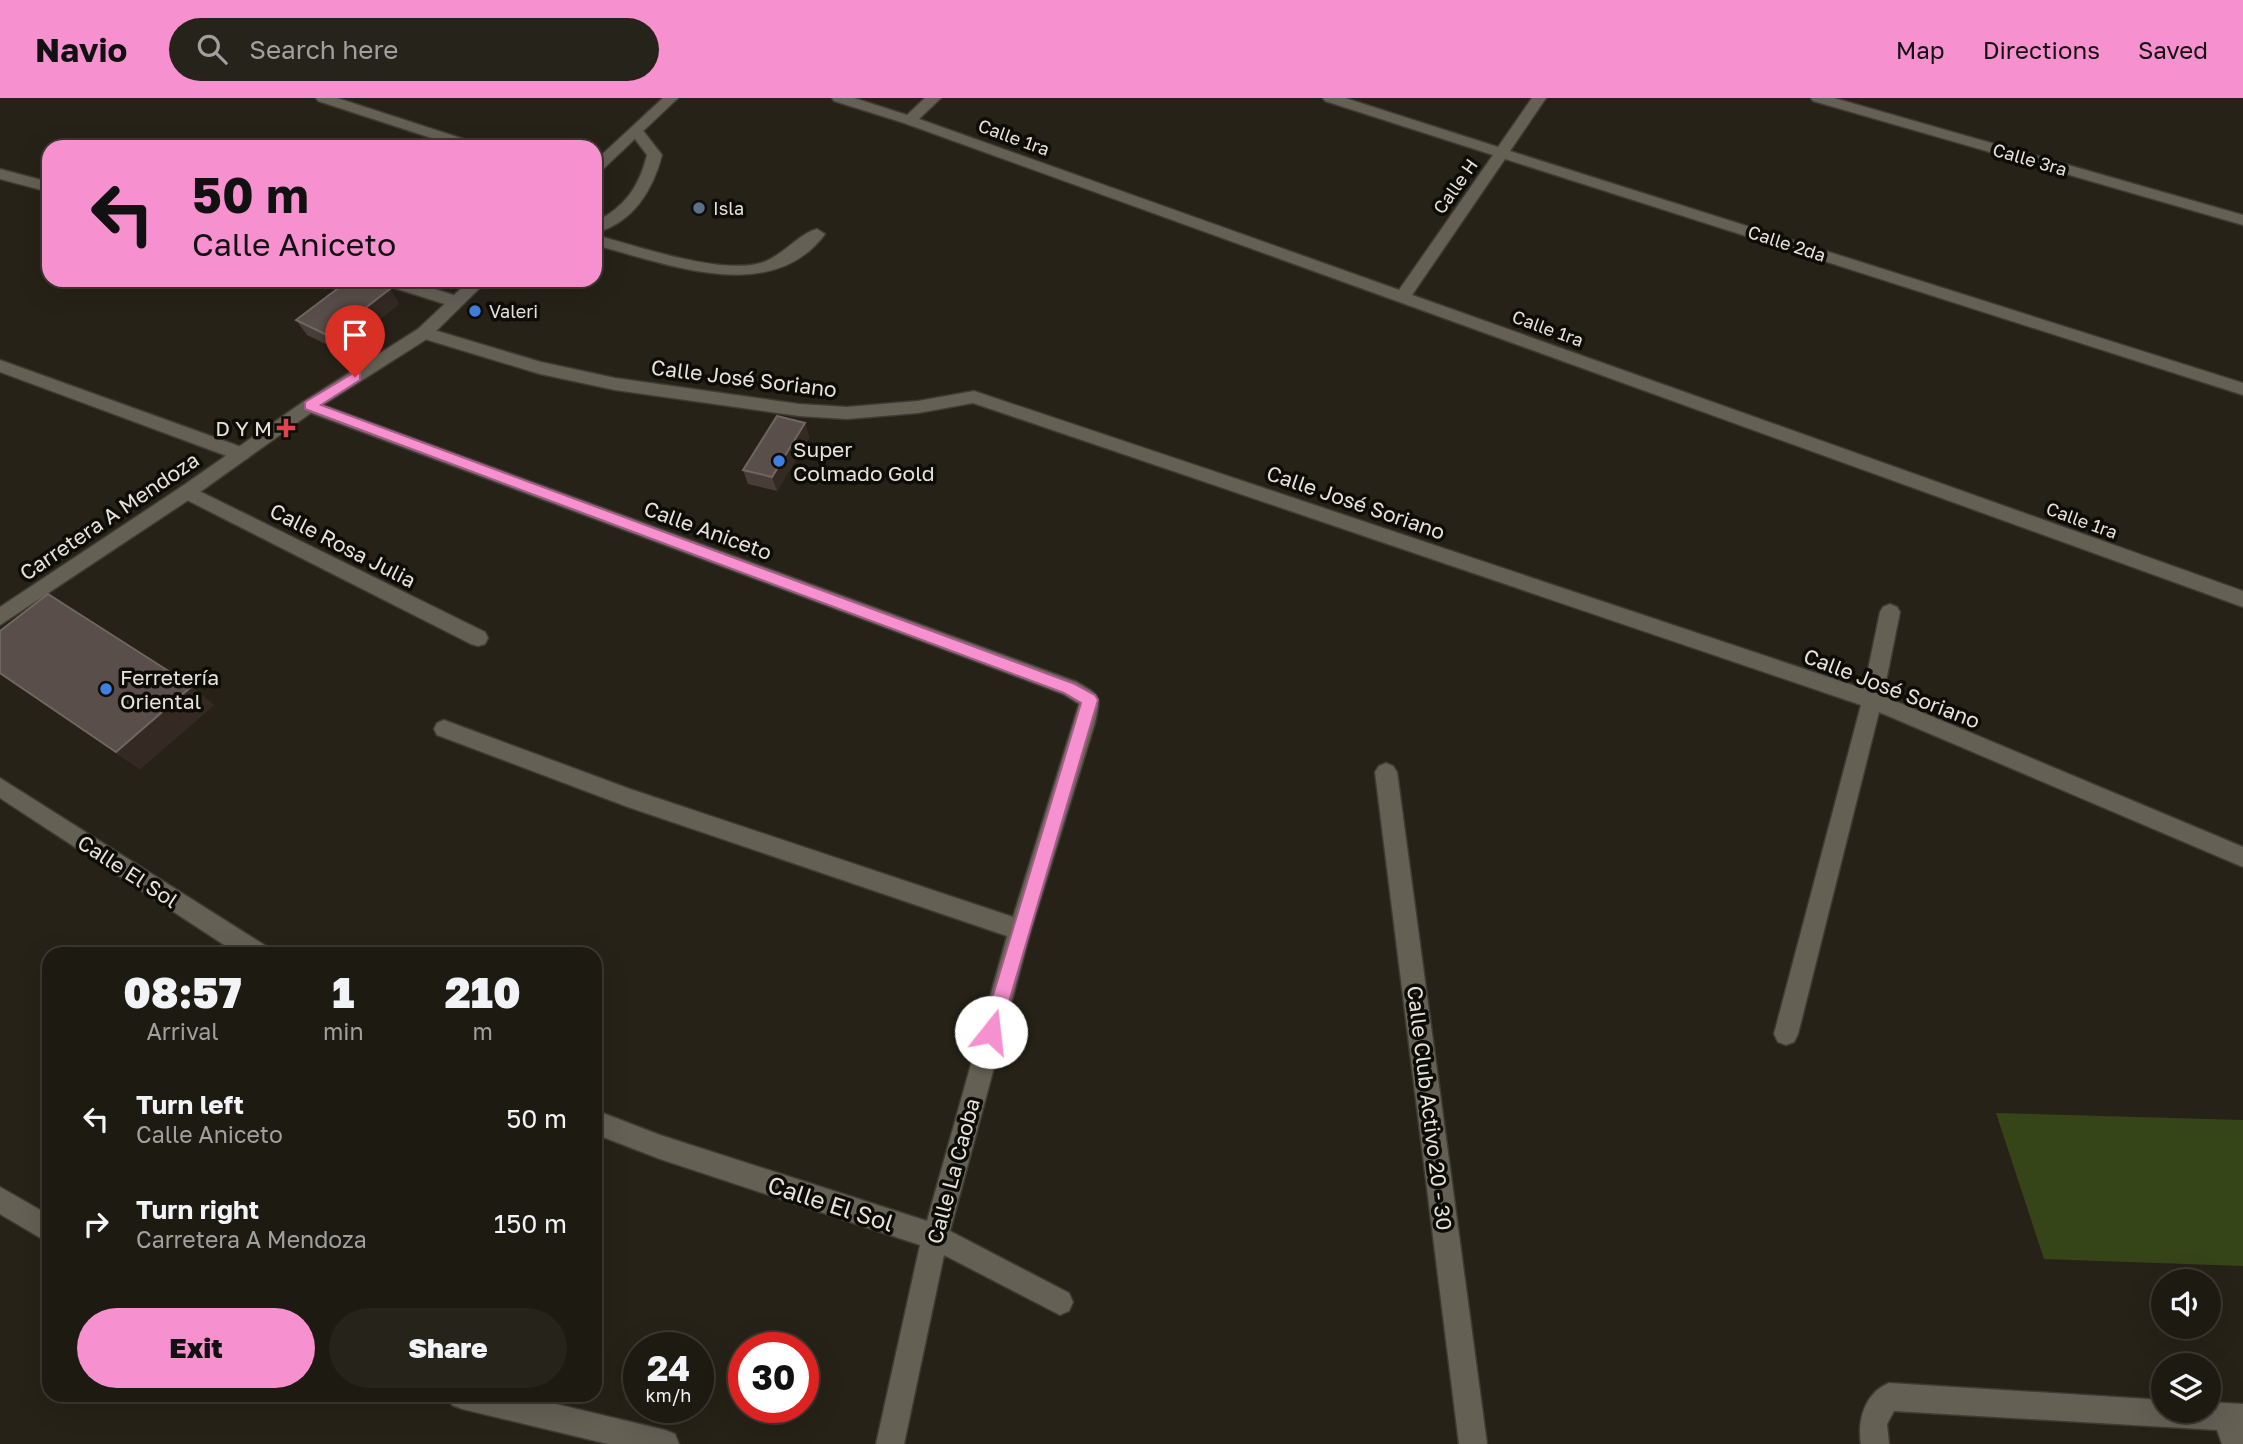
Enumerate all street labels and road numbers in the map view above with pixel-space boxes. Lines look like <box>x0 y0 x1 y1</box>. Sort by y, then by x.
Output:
street label: Calle 1ra <box>975 114 1053 160</box>
street label: Calle 3ra <box>1990 138 2070 180</box>
street label: Calle H <box>1428 154 1482 218</box>
street label: Calle 2da <box>1745 220 1829 266</box>
street label: Calle 1ra <box>1509 305 1587 351</box>
street label: Calle José Soriano <box>650 354 838 402</box>
street label: Carretera A Mendoza <box>14 446 204 586</box>
street label: Calle José Soriano <box>1263 459 1449 545</box>
street label: Calle Aniceto <box>641 495 775 565</box>
street label: Calle Rosa Julia <box>266 497 420 593</box>
street label: Calle 1ra <box>2043 497 2121 543</box>
street label: Calle José Soriano <box>1800 642 1984 734</box>
street label: Calle El Sol <box>73 829 183 913</box>
street label: Calle Club Activo 20 - 30 <box>1402 984 1458 1232</box>
street label: Calle La Caoba <box>921 1095 985 1247</box>
street label: Calle El Sol <box>764 1169 898 1237</box>

